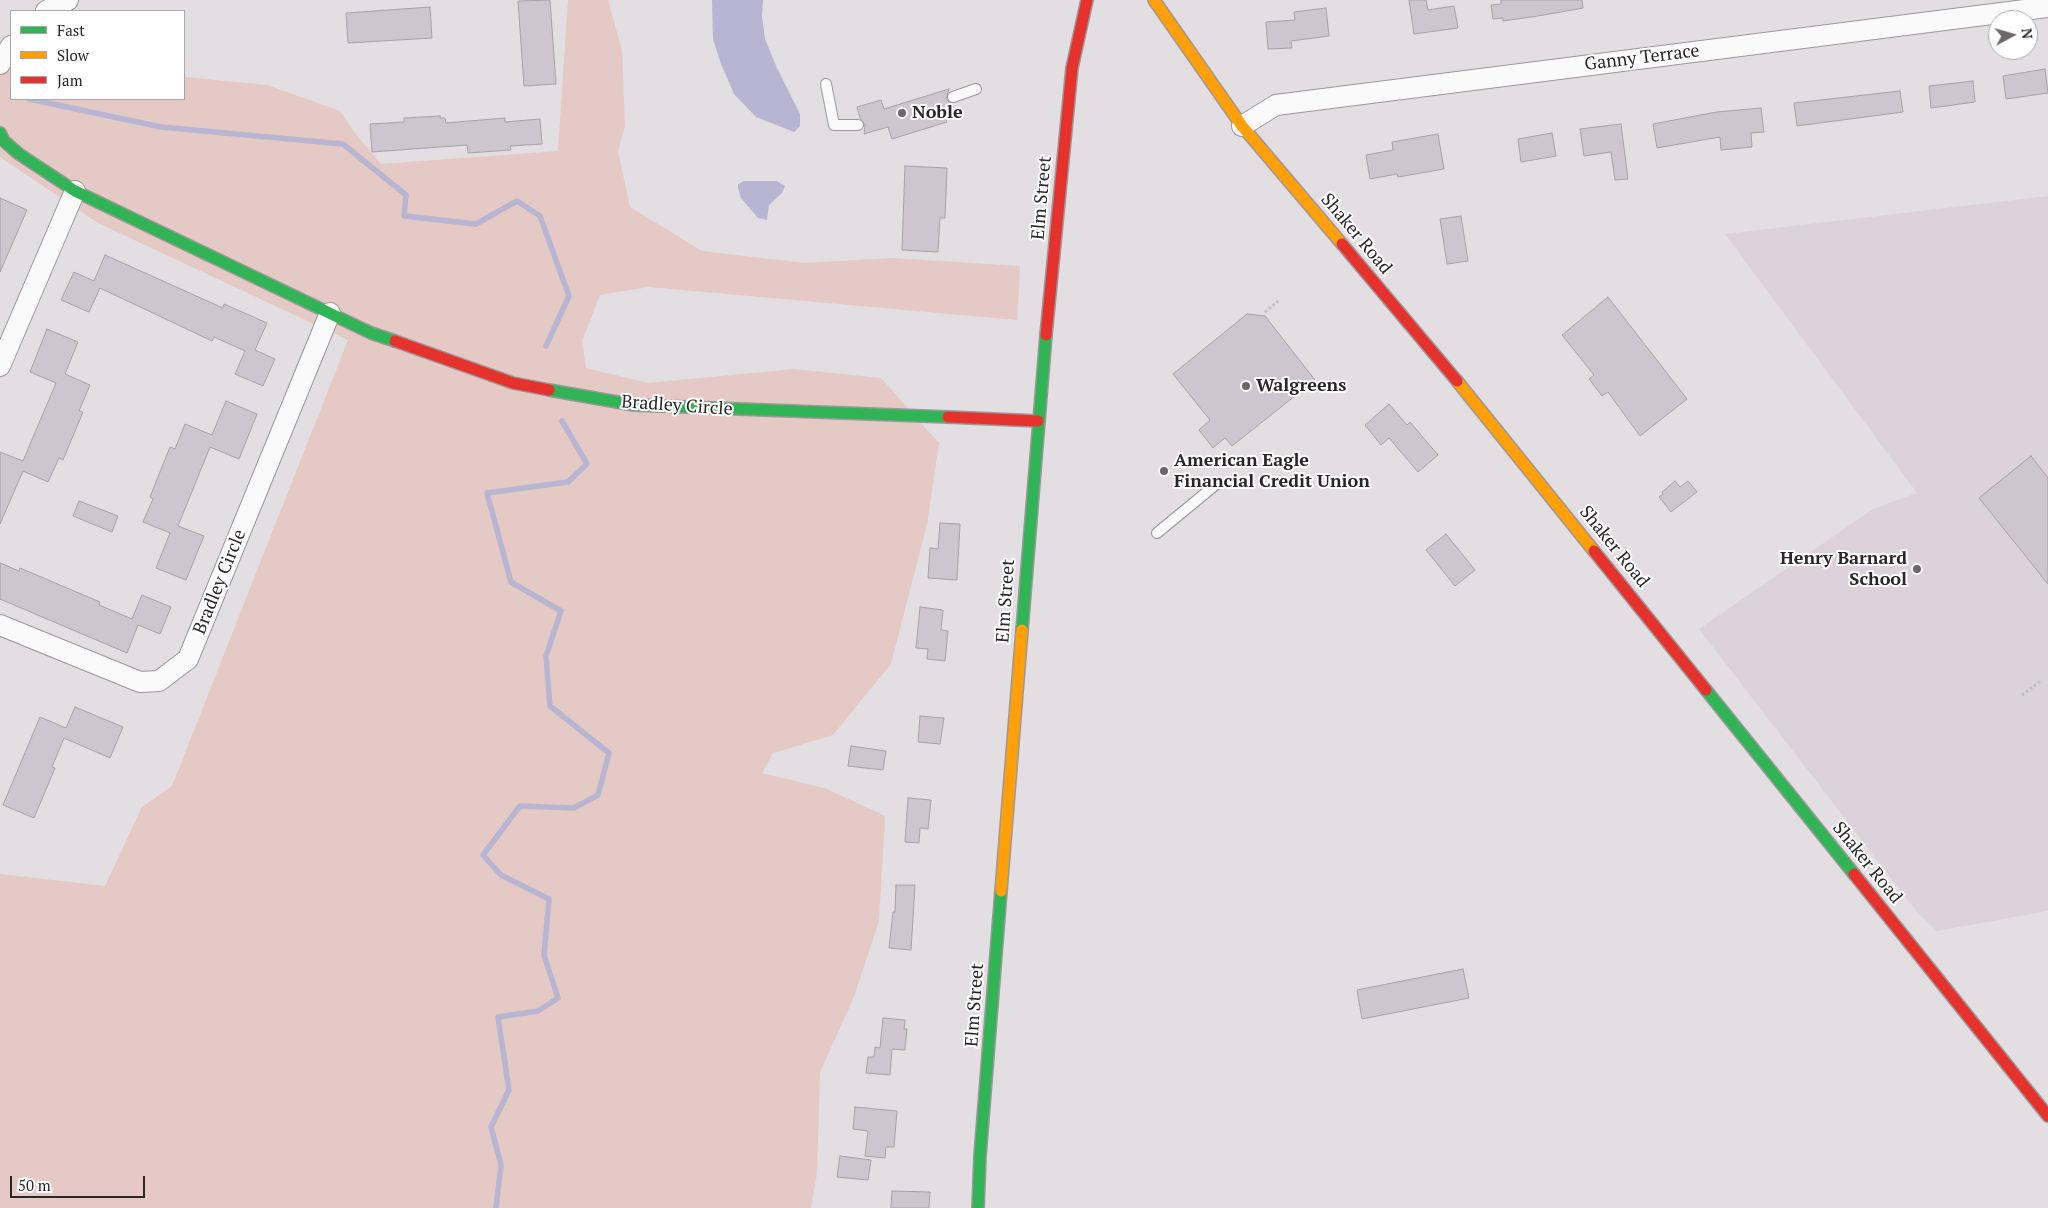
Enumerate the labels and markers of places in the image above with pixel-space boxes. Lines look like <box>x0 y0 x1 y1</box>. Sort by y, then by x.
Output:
place label: Noble <box>912 102 963 124</box>
marker: Noble <box>896 107 908 119</box>
place label: Walgreens <box>1256 375 1346 397</box>
marker: Walgreens <box>1240 380 1252 392</box>
place label: American Eagle Financial Credit Union <box>1174 450 1370 492</box>
marker: American Eagle Financial Credit Union <box>1158 465 1170 477</box>
place label: Henry Barnard School <box>1780 548 1907 590</box>
marker: Henry Barnard School <box>1911 563 1923 575</box>

